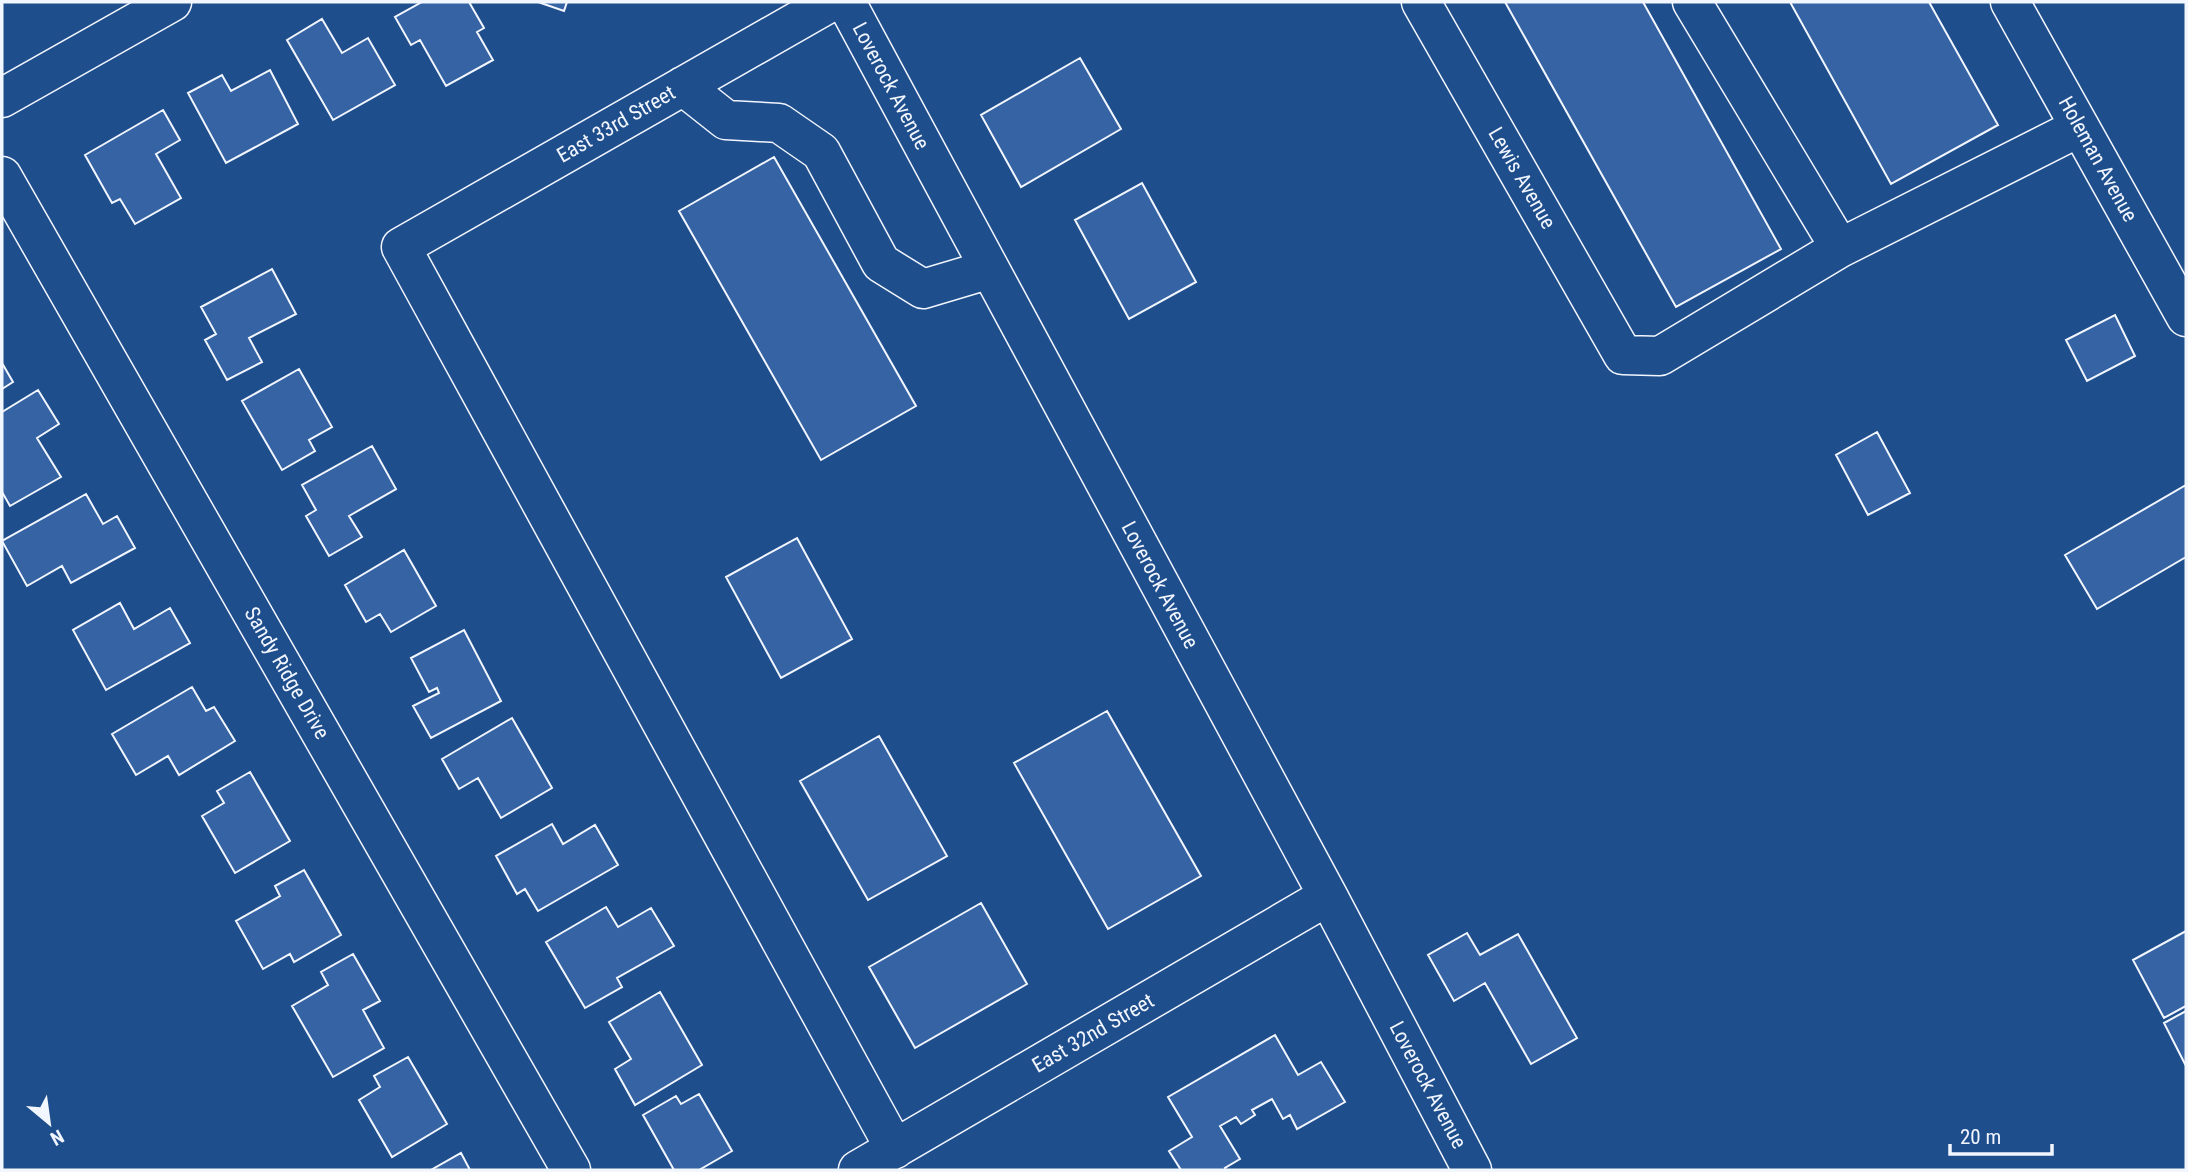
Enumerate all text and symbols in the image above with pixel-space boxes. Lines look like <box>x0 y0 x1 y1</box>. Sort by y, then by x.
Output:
street label: Loverock Avenue <box>847 18 935 154</box>
street label: East 33rd Street <box>553 80 679 168</box>
street label: Holeman Avenue <box>2054 92 2142 226</box>
street label: Lewis Avenue <box>1483 123 1561 233</box>
street label: Loverock Avenue <box>1116 517 1204 653</box>
street label: Sandy Ridge Drive <box>240 603 335 743</box>
street label: East 32nd Street <box>1028 988 1158 1078</box>
street label: Loverock Avenue <box>1384 1017 1472 1153</box>
north arrow <box>14 1088 84 1158</box>
scale bar <box>1950 1112 2052 1156</box>
text: N <box>46 1125 68 1150</box>
text: 20 m <box>1960 1125 2001 1149</box>

